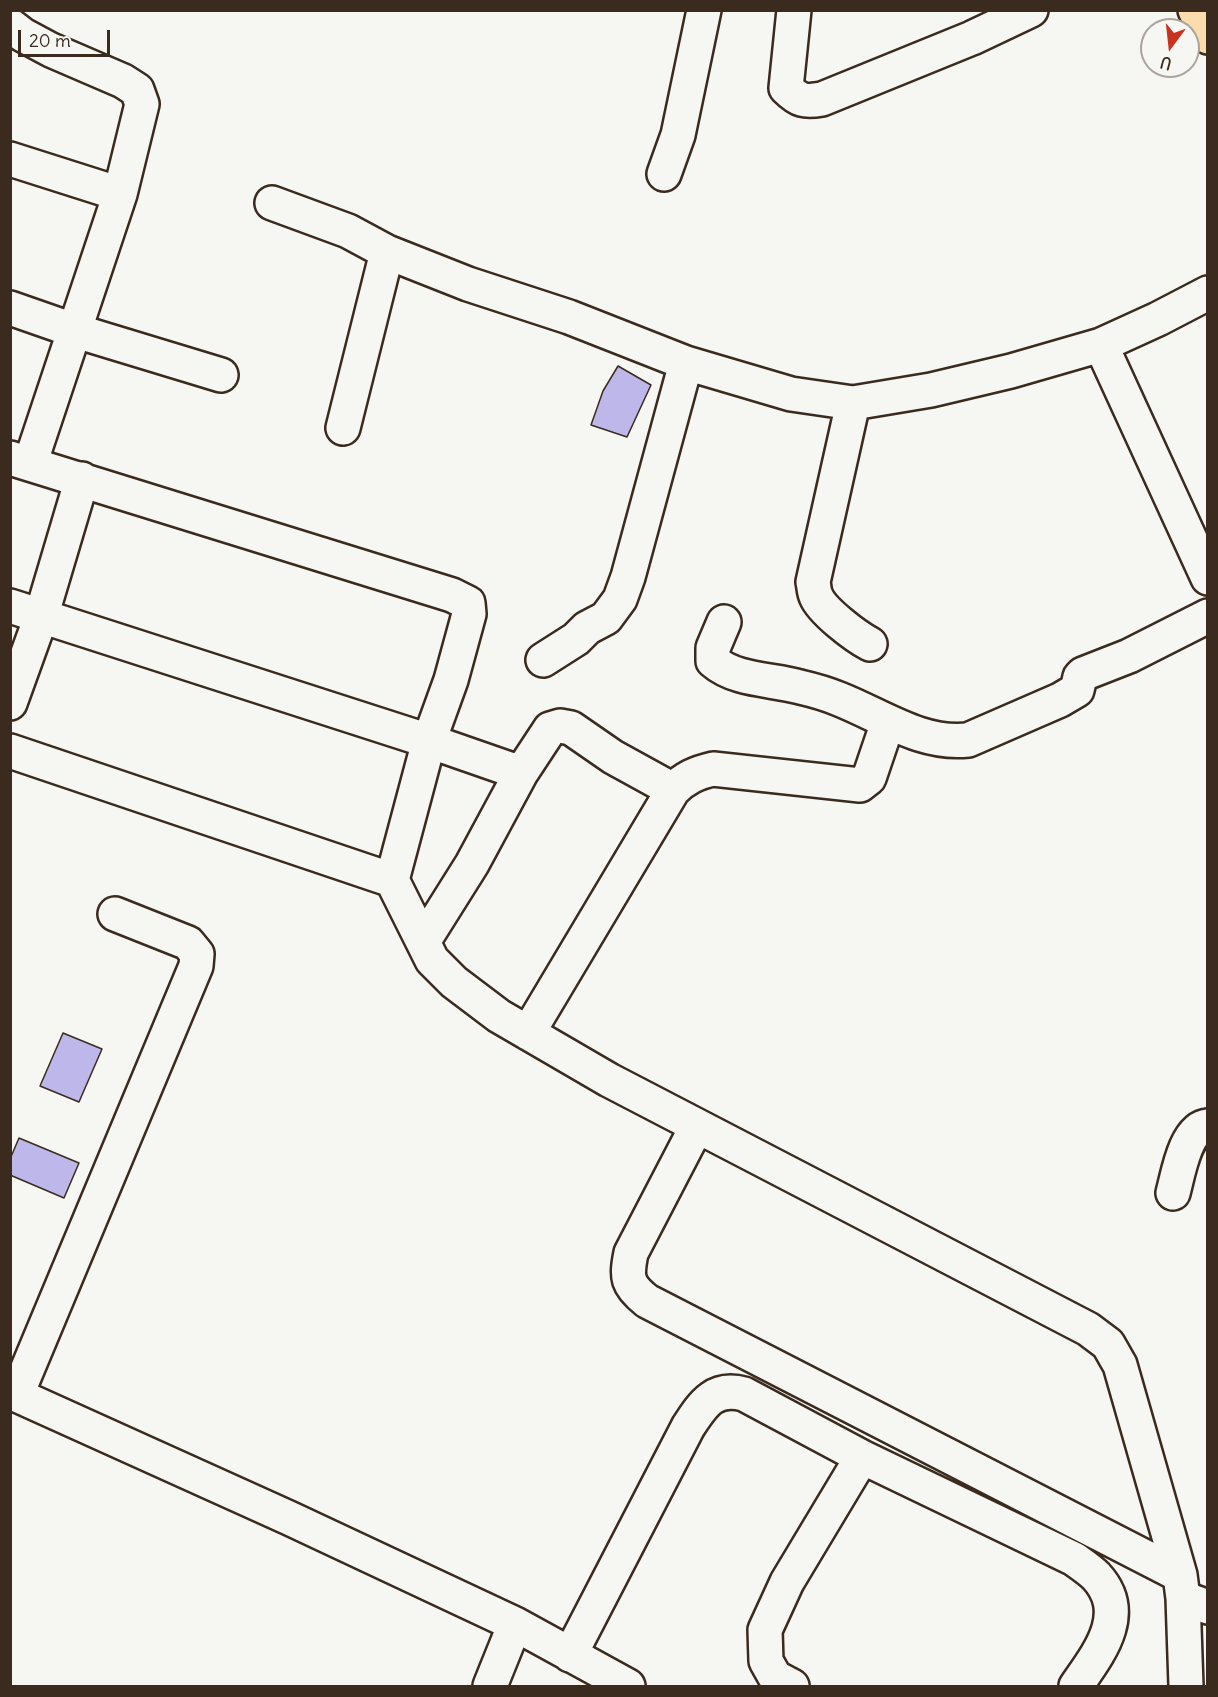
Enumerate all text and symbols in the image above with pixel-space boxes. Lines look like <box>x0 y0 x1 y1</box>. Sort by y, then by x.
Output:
scale bar <box>21 18 112 56</box>
north arrow <box>1140 18 1200 78</box>
text: 20 m <box>29 29 71 52</box>
text: U <box>1158 52 1174 75</box>

